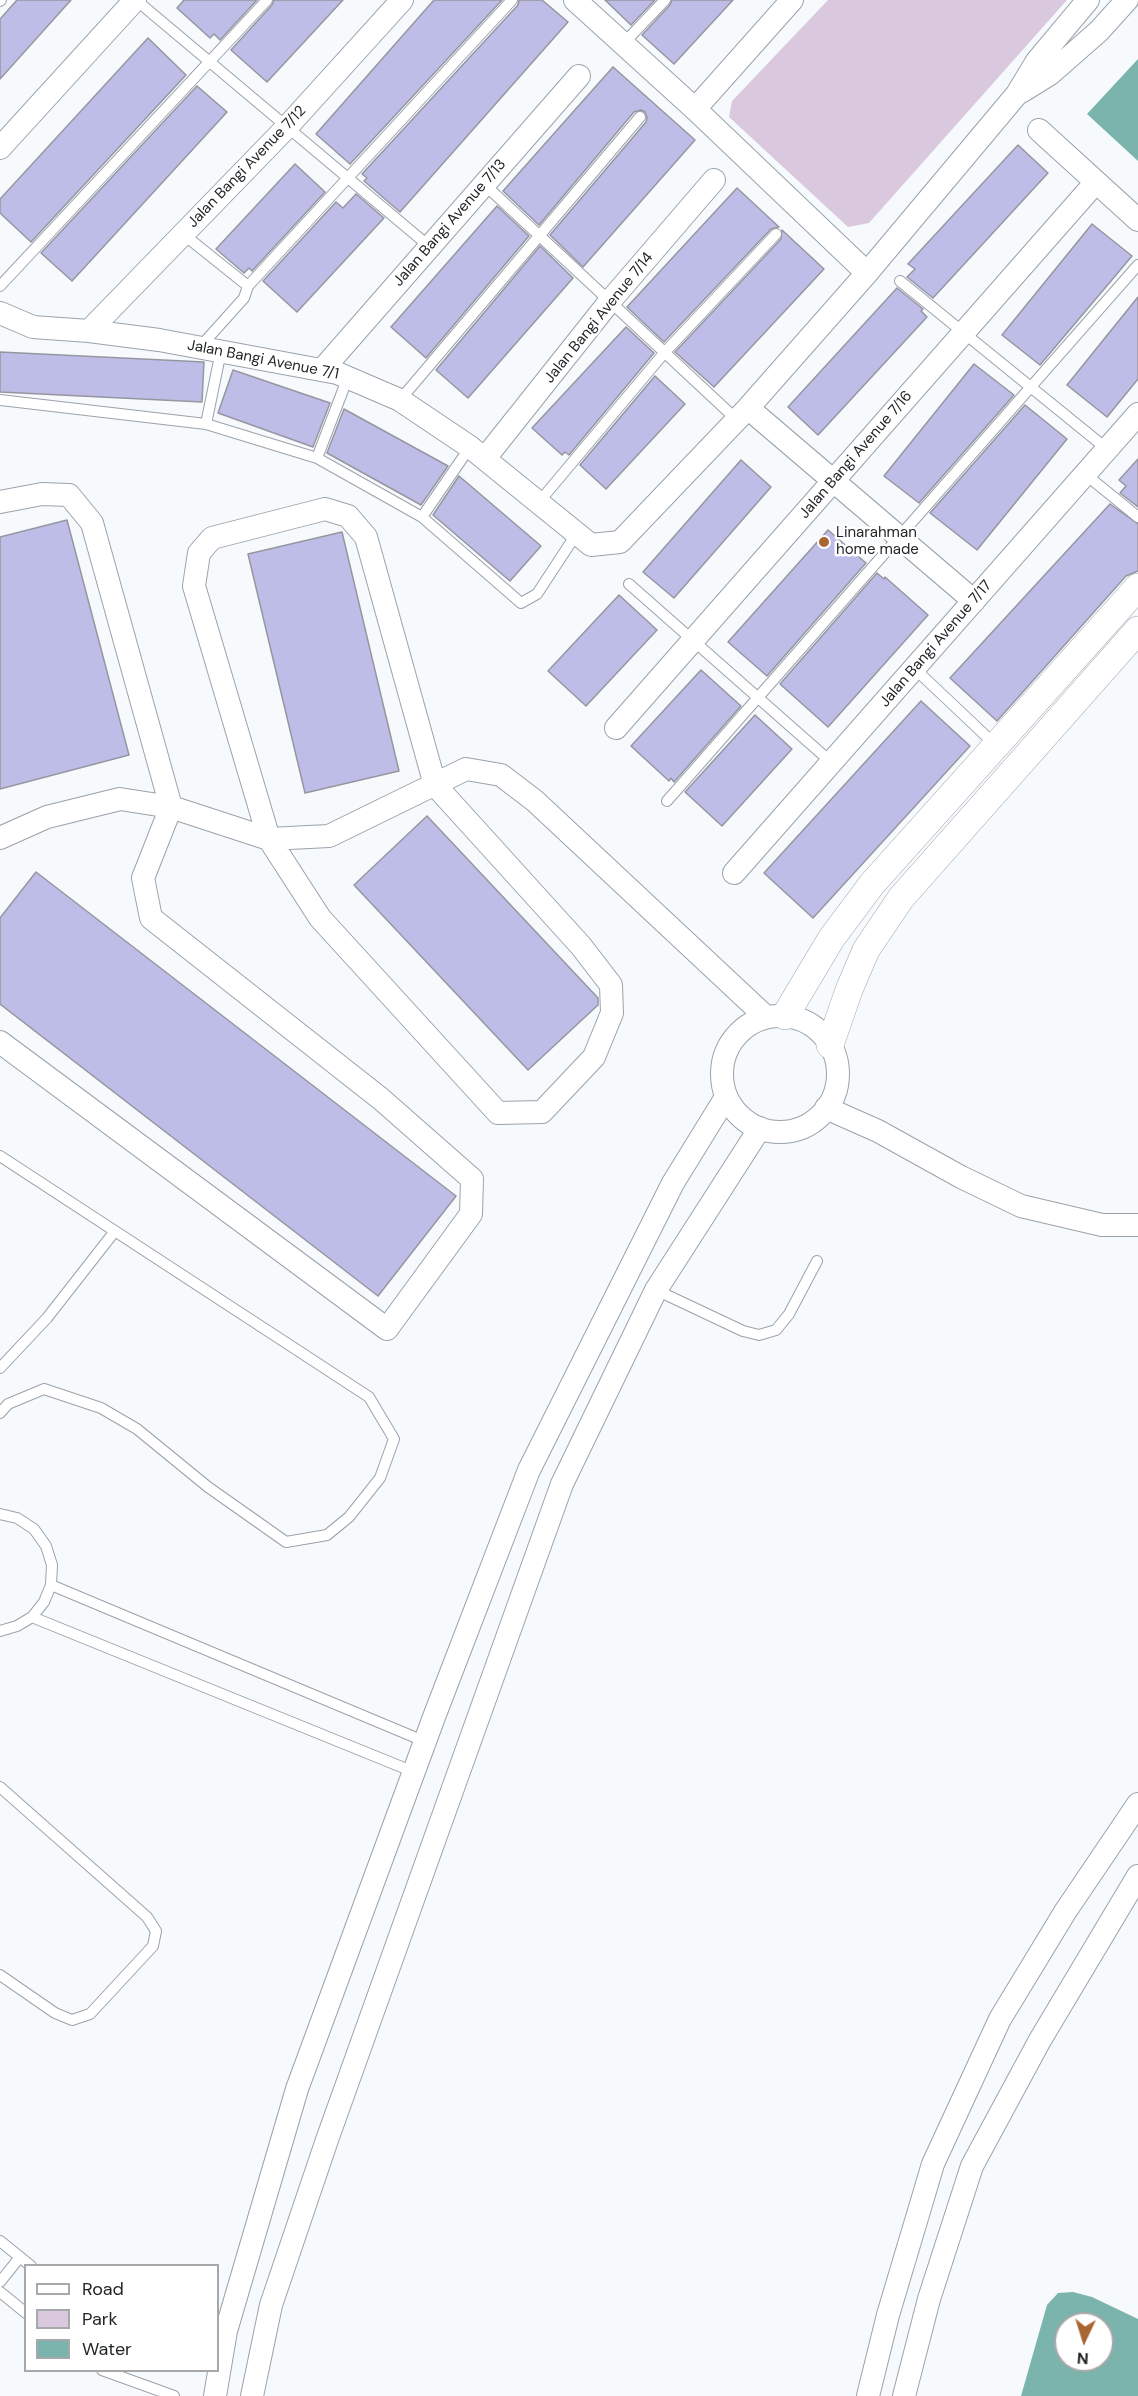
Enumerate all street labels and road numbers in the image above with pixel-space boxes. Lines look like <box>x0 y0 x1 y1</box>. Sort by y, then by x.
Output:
street label: Jalan Bangi Avenue 7/12 <box>184 102 310 232</box>
street label: Jalan Bangi Avenue 7/13 <box>390 156 510 290</box>
street label: Jalan Bangi Avenue 7/14 <box>541 249 657 387</box>
street label: Jalan Bangi Avenue 7/1 <box>186 336 340 384</box>
street label: Jalan Bangi Avenue 7/16 <box>796 388 916 522</box>
street label: Jalan Bangi Avenue 7/17 <box>876 577 996 711</box>

